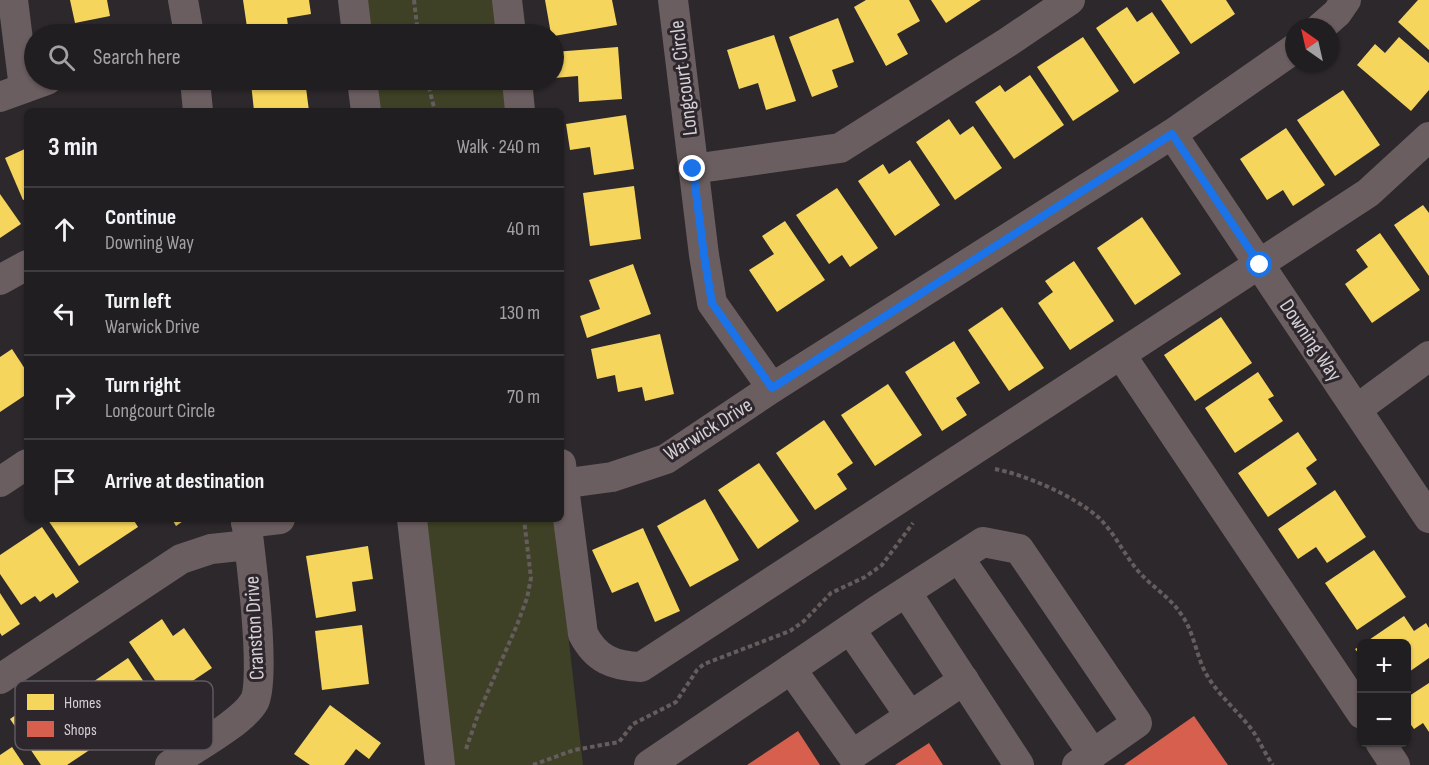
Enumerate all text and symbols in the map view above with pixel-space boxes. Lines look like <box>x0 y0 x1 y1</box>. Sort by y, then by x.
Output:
north arrow <box>1285 18 1339 72</box>
street label: Longcourt Circle <box>664 19 703 137</box>
search box <box>24 24 564 90</box>
icon: search <box>45 41 78 74</box>
text: Search here <box>93 44 180 71</box>
text: 3 min <box>48 132 98 163</box>
text: Walk · 240 m <box>457 135 540 159</box>
route end <box>679 155 705 181</box>
text: Continue <box>105 204 176 231</box>
icon: ahead <box>48 213 81 246</box>
text: 40 m <box>507 217 540 241</box>
text: Downing Way <box>105 231 194 255</box>
route start <box>1246 251 1272 277</box>
text: Turn left <box>105 288 171 315</box>
street label: Downing Way <box>1274 295 1347 386</box>
icon: left <box>48 297 81 330</box>
text: 130 m <box>500 301 540 325</box>
text: Warwick Drive <box>105 315 200 339</box>
text: Turn right <box>105 372 181 399</box>
icon: right <box>48 381 81 414</box>
text: 70 m <box>507 385 540 409</box>
street label: Warwick Drive <box>659 392 757 466</box>
text: Longcourt Circle <box>105 399 215 423</box>
icon: arrive <box>48 465 81 498</box>
text: Arrive at destination <box>105 468 264 495</box>
street label: Cranston Drive <box>239 575 270 681</box>
map controls <box>1357 639 1411 747</box>
button: + <box>1357 639 1411 693</box>
legend <box>15 681 213 750</box>
button: − <box>1357 693 1411 747</box>
text: Homes <box>64 694 101 713</box>
text: Shops <box>64 721 97 740</box>

